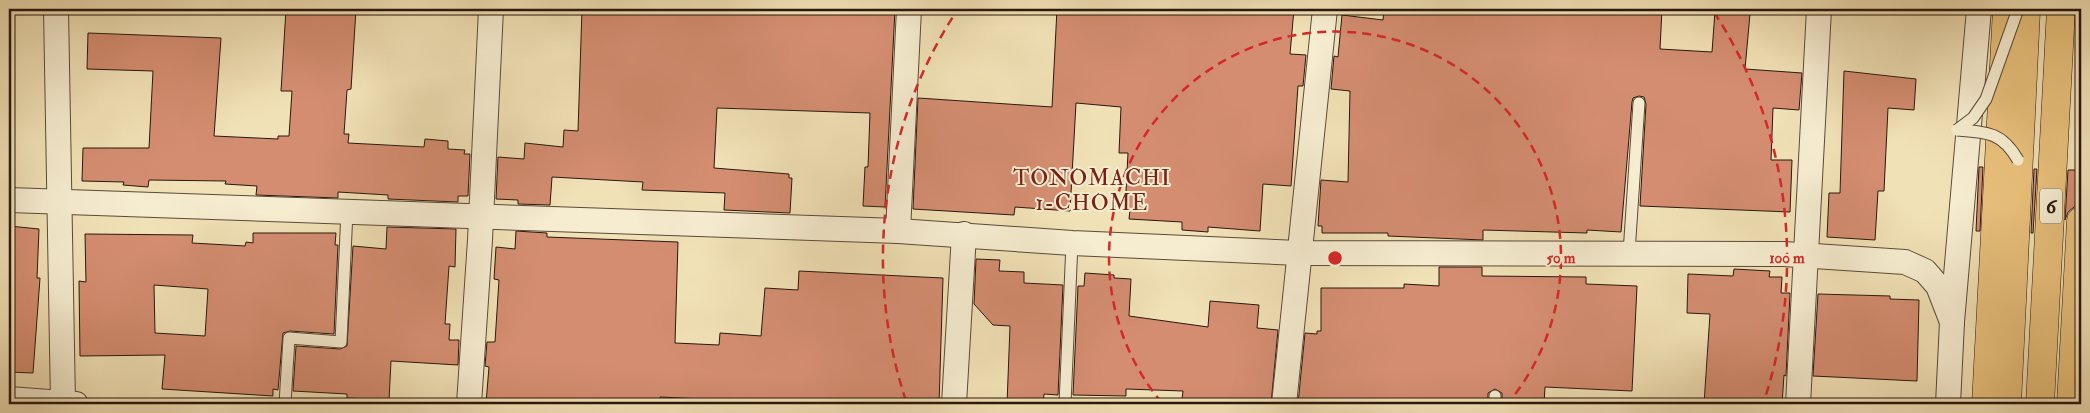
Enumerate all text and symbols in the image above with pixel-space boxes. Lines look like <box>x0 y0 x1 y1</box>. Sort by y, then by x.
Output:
district label: TONOMACHI 1-CHOME <box>1013 164 1171 217</box>
road number: 6 <box>2040 188 2062 224</box>
centre of rings <box>1326 249 1344 267</box>
text: 50 m <box>1547 249 1576 268</box>
text: 100 m <box>1769 249 1805 268</box>

